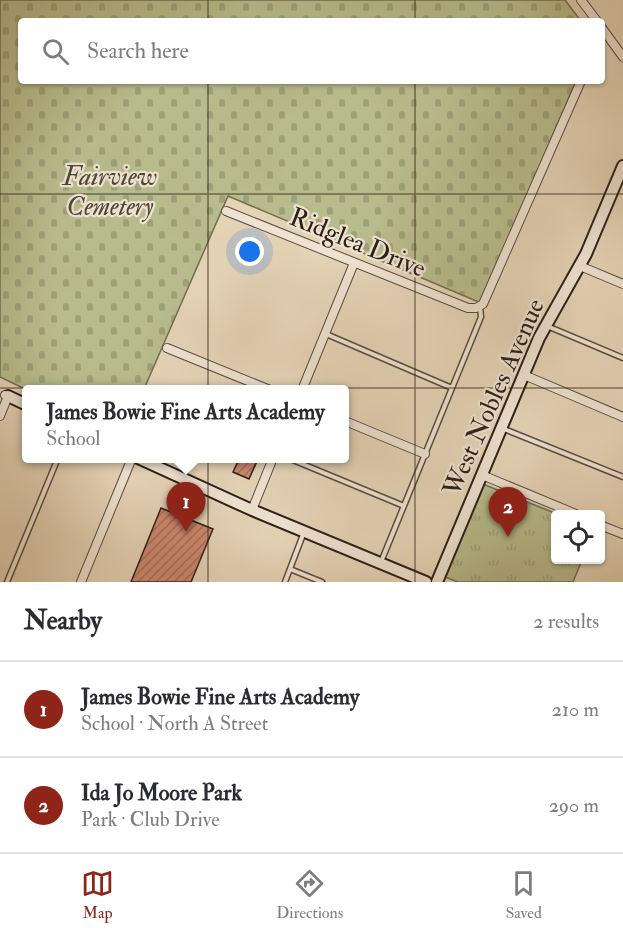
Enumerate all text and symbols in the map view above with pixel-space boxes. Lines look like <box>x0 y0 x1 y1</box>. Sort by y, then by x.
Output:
search box <box>18 18 605 84</box>
icon: search <box>39 35 72 68</box>
text: Search here <box>87 37 189 65</box>
park label: Fairview Cemetery <box>61 161 157 223</box>
street label: Ridglea Drive <box>285 201 431 285</box>
your location <box>235 237 264 266</box>
street label: West Nobles Avenue <box>436 294 552 502</box>
popup <box>22 385 349 463</box>
text: James Bowie Fine Arts Academy <box>46 398 325 426</box>
text: School <box>46 426 100 451</box>
pin: 1 <box>166 482 206 532</box>
pin: 2 <box>488 488 528 537</box>
map controls <box>551 510 605 564</box>
button: locate <box>551 510 605 564</box>
text: Nearby <box>24 605 102 637</box>
text: 2 results <box>533 609 599 634</box>
text: James Bowie Fine Arts Academy <box>81 683 359 711</box>
text: 1 <box>40 697 47 722</box>
text: 210 m <box>552 697 599 722</box>
text: School · North A Street <box>81 711 268 736</box>
text: Ida Jo Moore Park <box>81 779 242 807</box>
text: 2 <box>38 793 49 818</box>
text: 290 m <box>549 793 599 818</box>
text: Park · Club Drive <box>81 807 220 832</box>
tab: Map <box>81 867 114 923</box>
tab: Directions <box>276 867 343 923</box>
tab: Saved <box>505 867 542 923</box>

